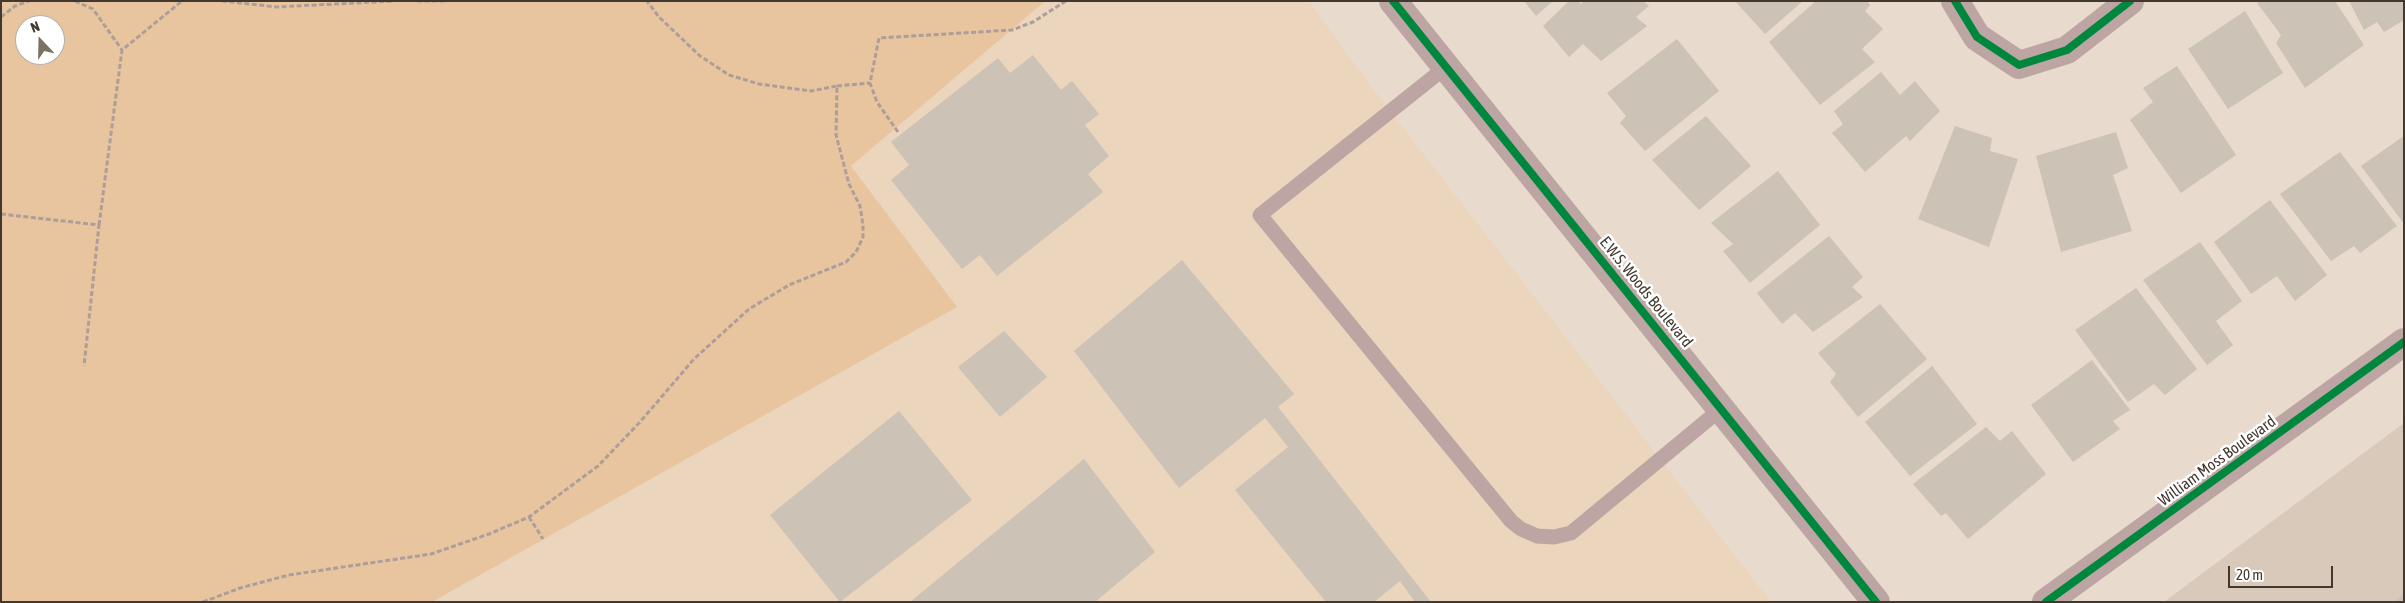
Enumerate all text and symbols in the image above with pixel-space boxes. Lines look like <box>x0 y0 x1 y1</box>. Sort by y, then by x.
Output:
north arrow <box>15 15 65 65</box>
text: N <box>28 18 42 36</box>
street label: E.W.S. Woods Boulevard <box>1595 233 1697 351</box>
street label: William Moss Boulevard <box>2155 412 2279 510</box>
scale bar <box>2230 556 2335 588</box>
text: 20 m <box>2236 566 2263 583</box>

